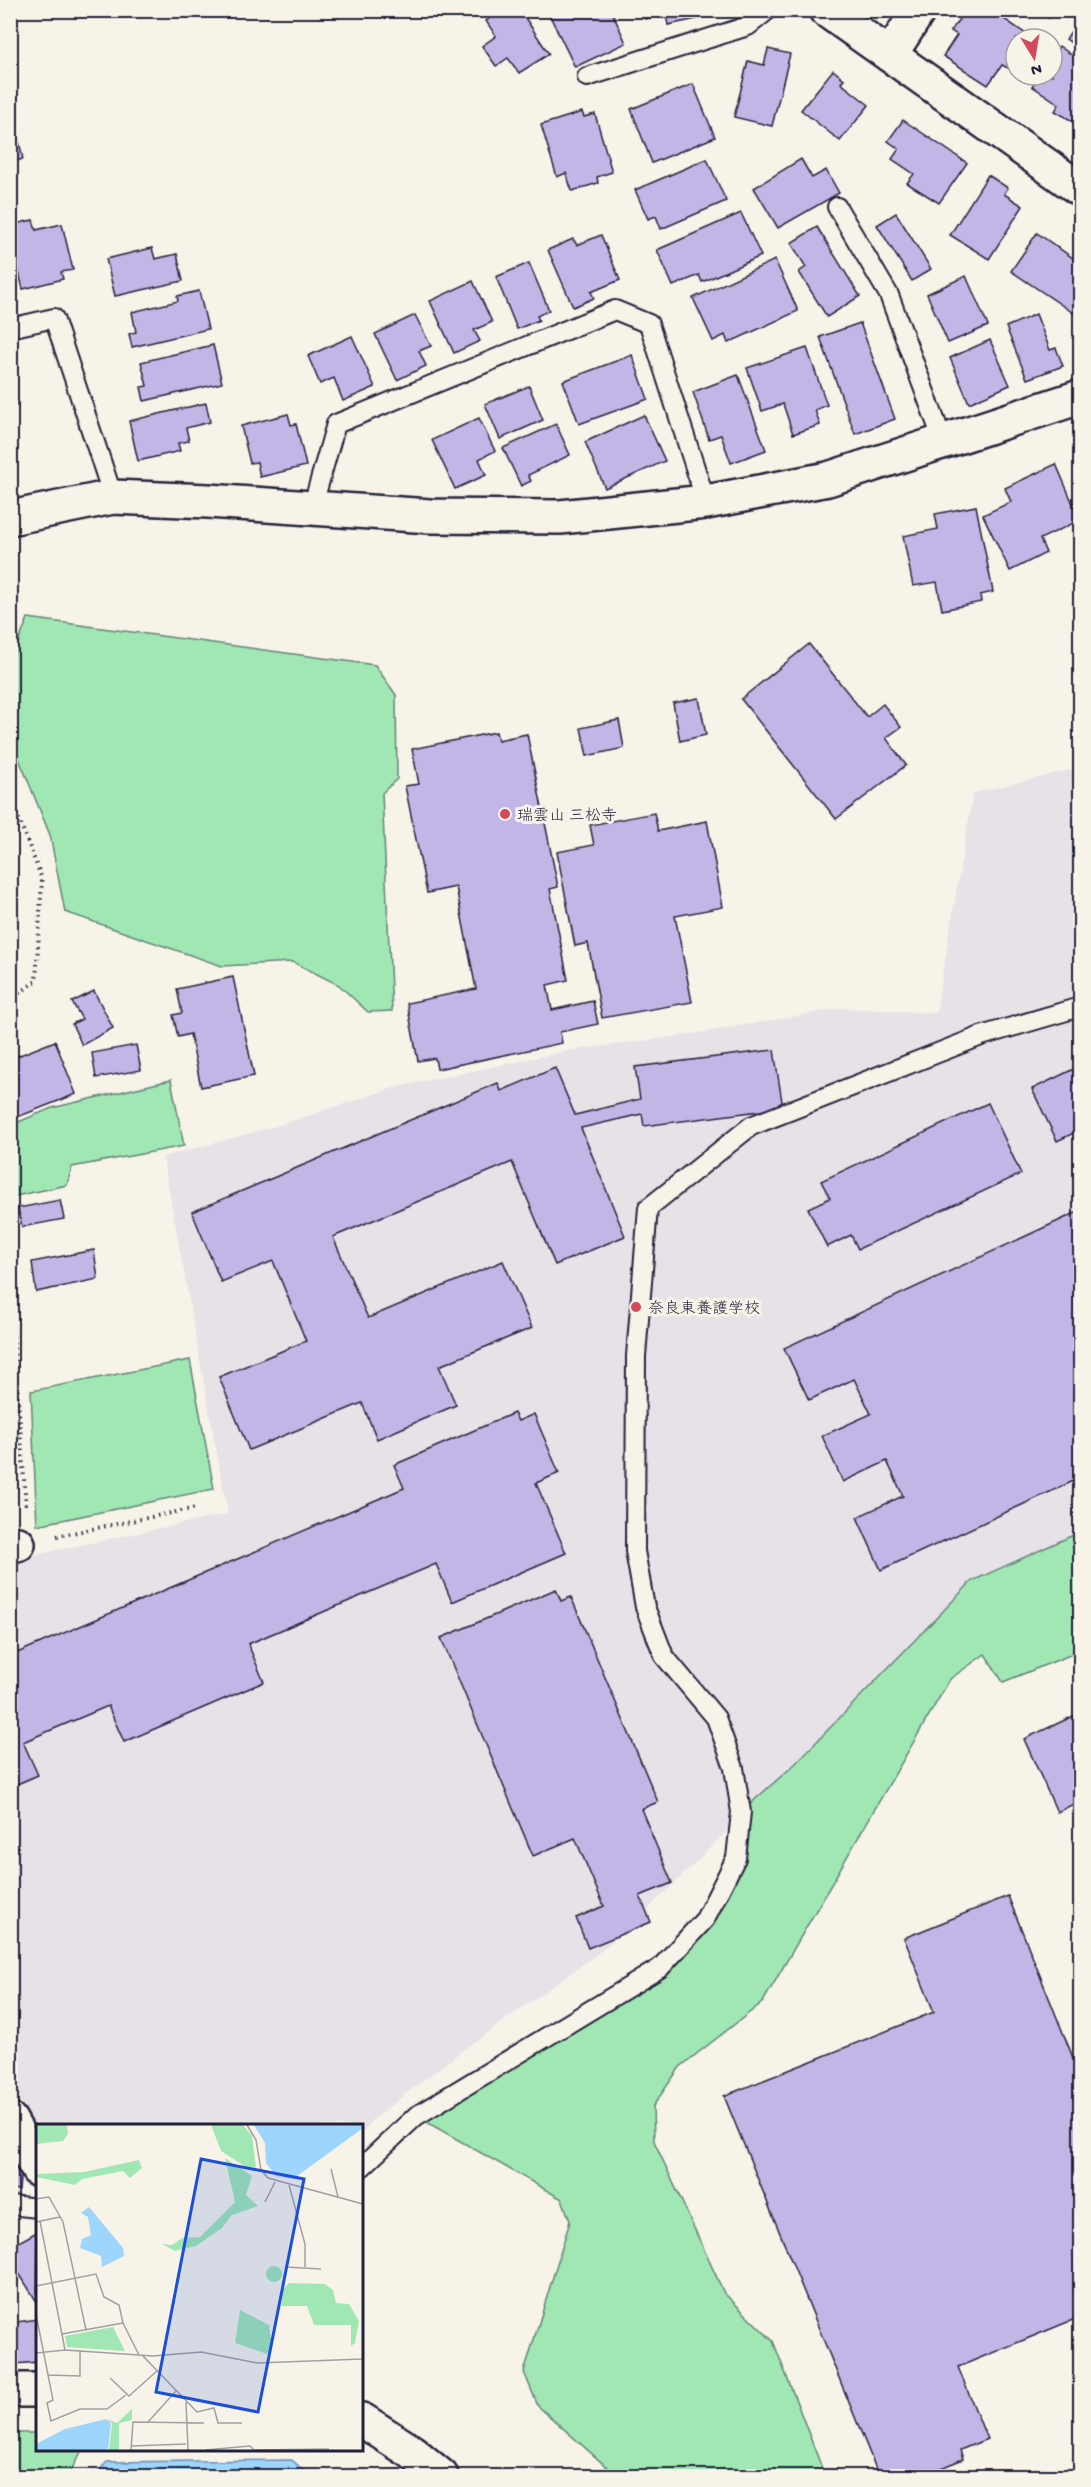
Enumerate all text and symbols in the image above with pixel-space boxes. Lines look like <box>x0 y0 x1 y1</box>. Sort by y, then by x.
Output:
north arrow <box>1004 27 1064 87</box>
text: N <box>1029 58 1043 79</box>
marker: 瑞雲山 三松寺 <box>498 807 512 821</box>
place label: 瑞雲山 三松寺 <box>517 807 617 827</box>
place label: 奈良東養護学校 <box>648 1299 760 1320</box>
marker: 奈良東養護学校 <box>629 1300 643 1314</box>
inset map <box>36 2124 363 2451</box>

